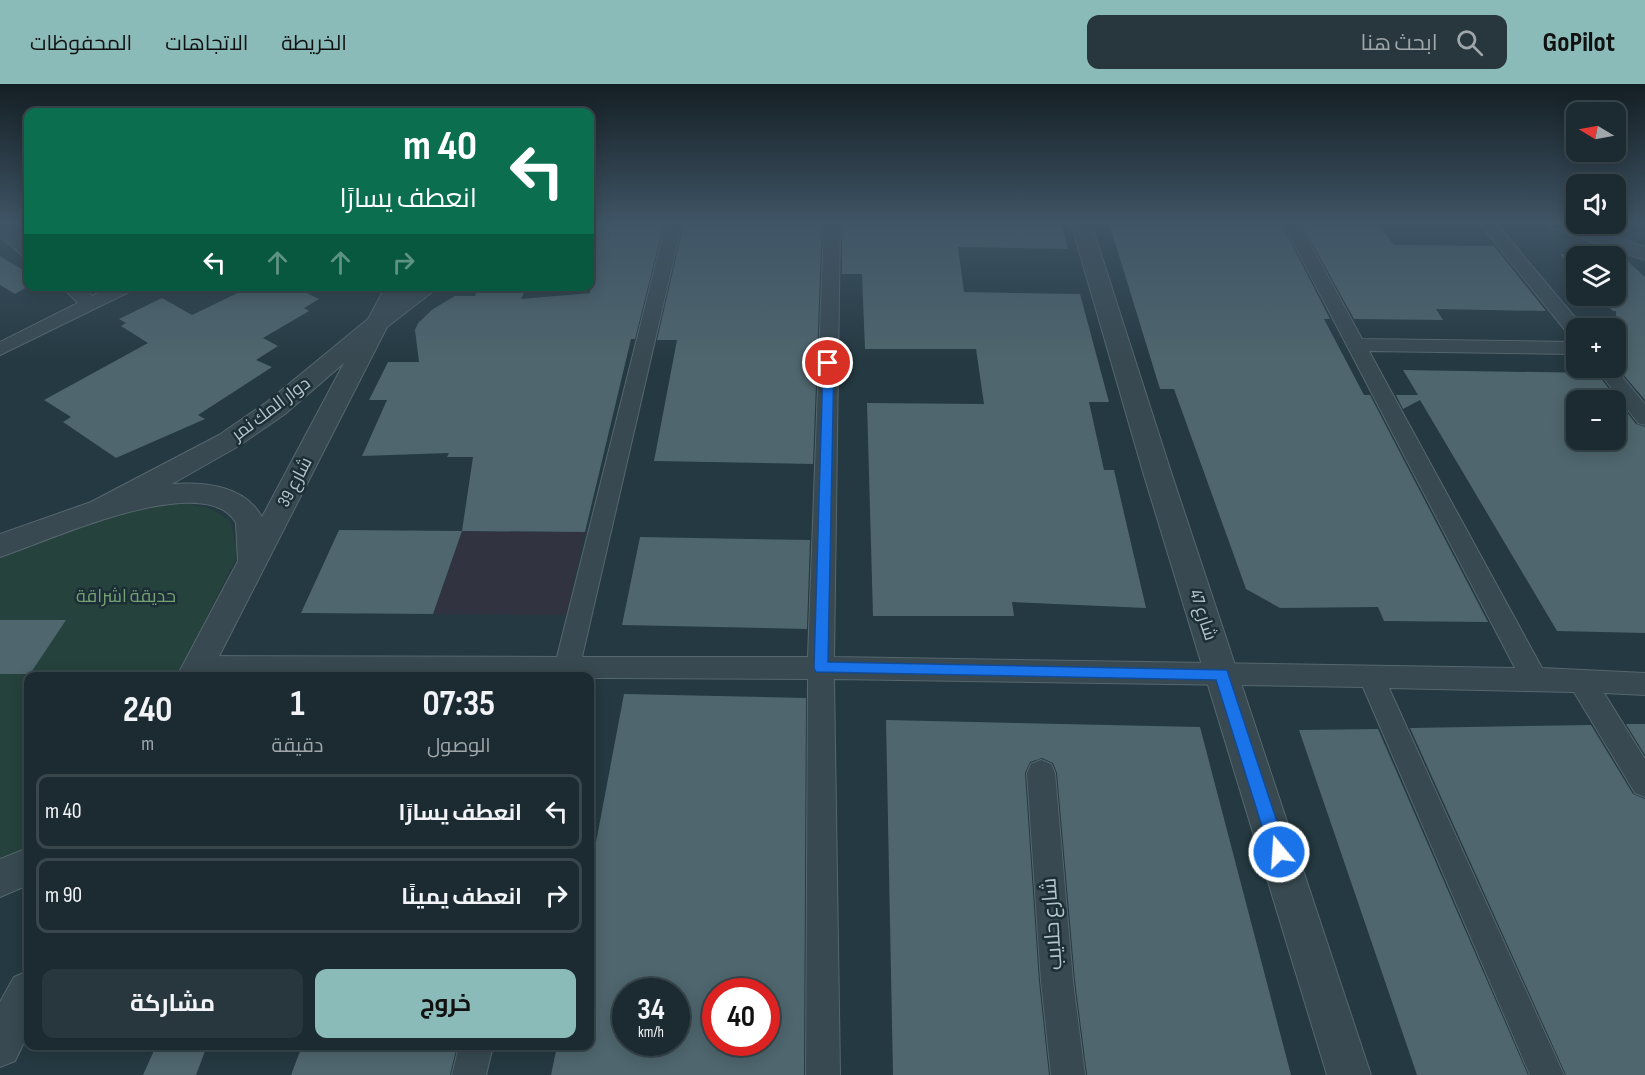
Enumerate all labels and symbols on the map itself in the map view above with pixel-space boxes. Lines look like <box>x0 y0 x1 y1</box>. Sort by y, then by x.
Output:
north arrow <box>1566 102 1626 162</box>
pin <box>802 337 853 388</box>
street label: دوار المك نمر <box>227 373 314 446</box>
street label: شارع 39 <box>273 454 318 511</box>
park label: حديقة اشراقة <box>76 586 176 607</box>
street label: شارع 47 <box>1184 587 1221 643</box>
position arrow <box>1247 820 1311 884</box>
street label: شارع حلايب <box>1036 877 1069 971</box>
speed limit sign: 40 <box>702 978 780 1056</box>

